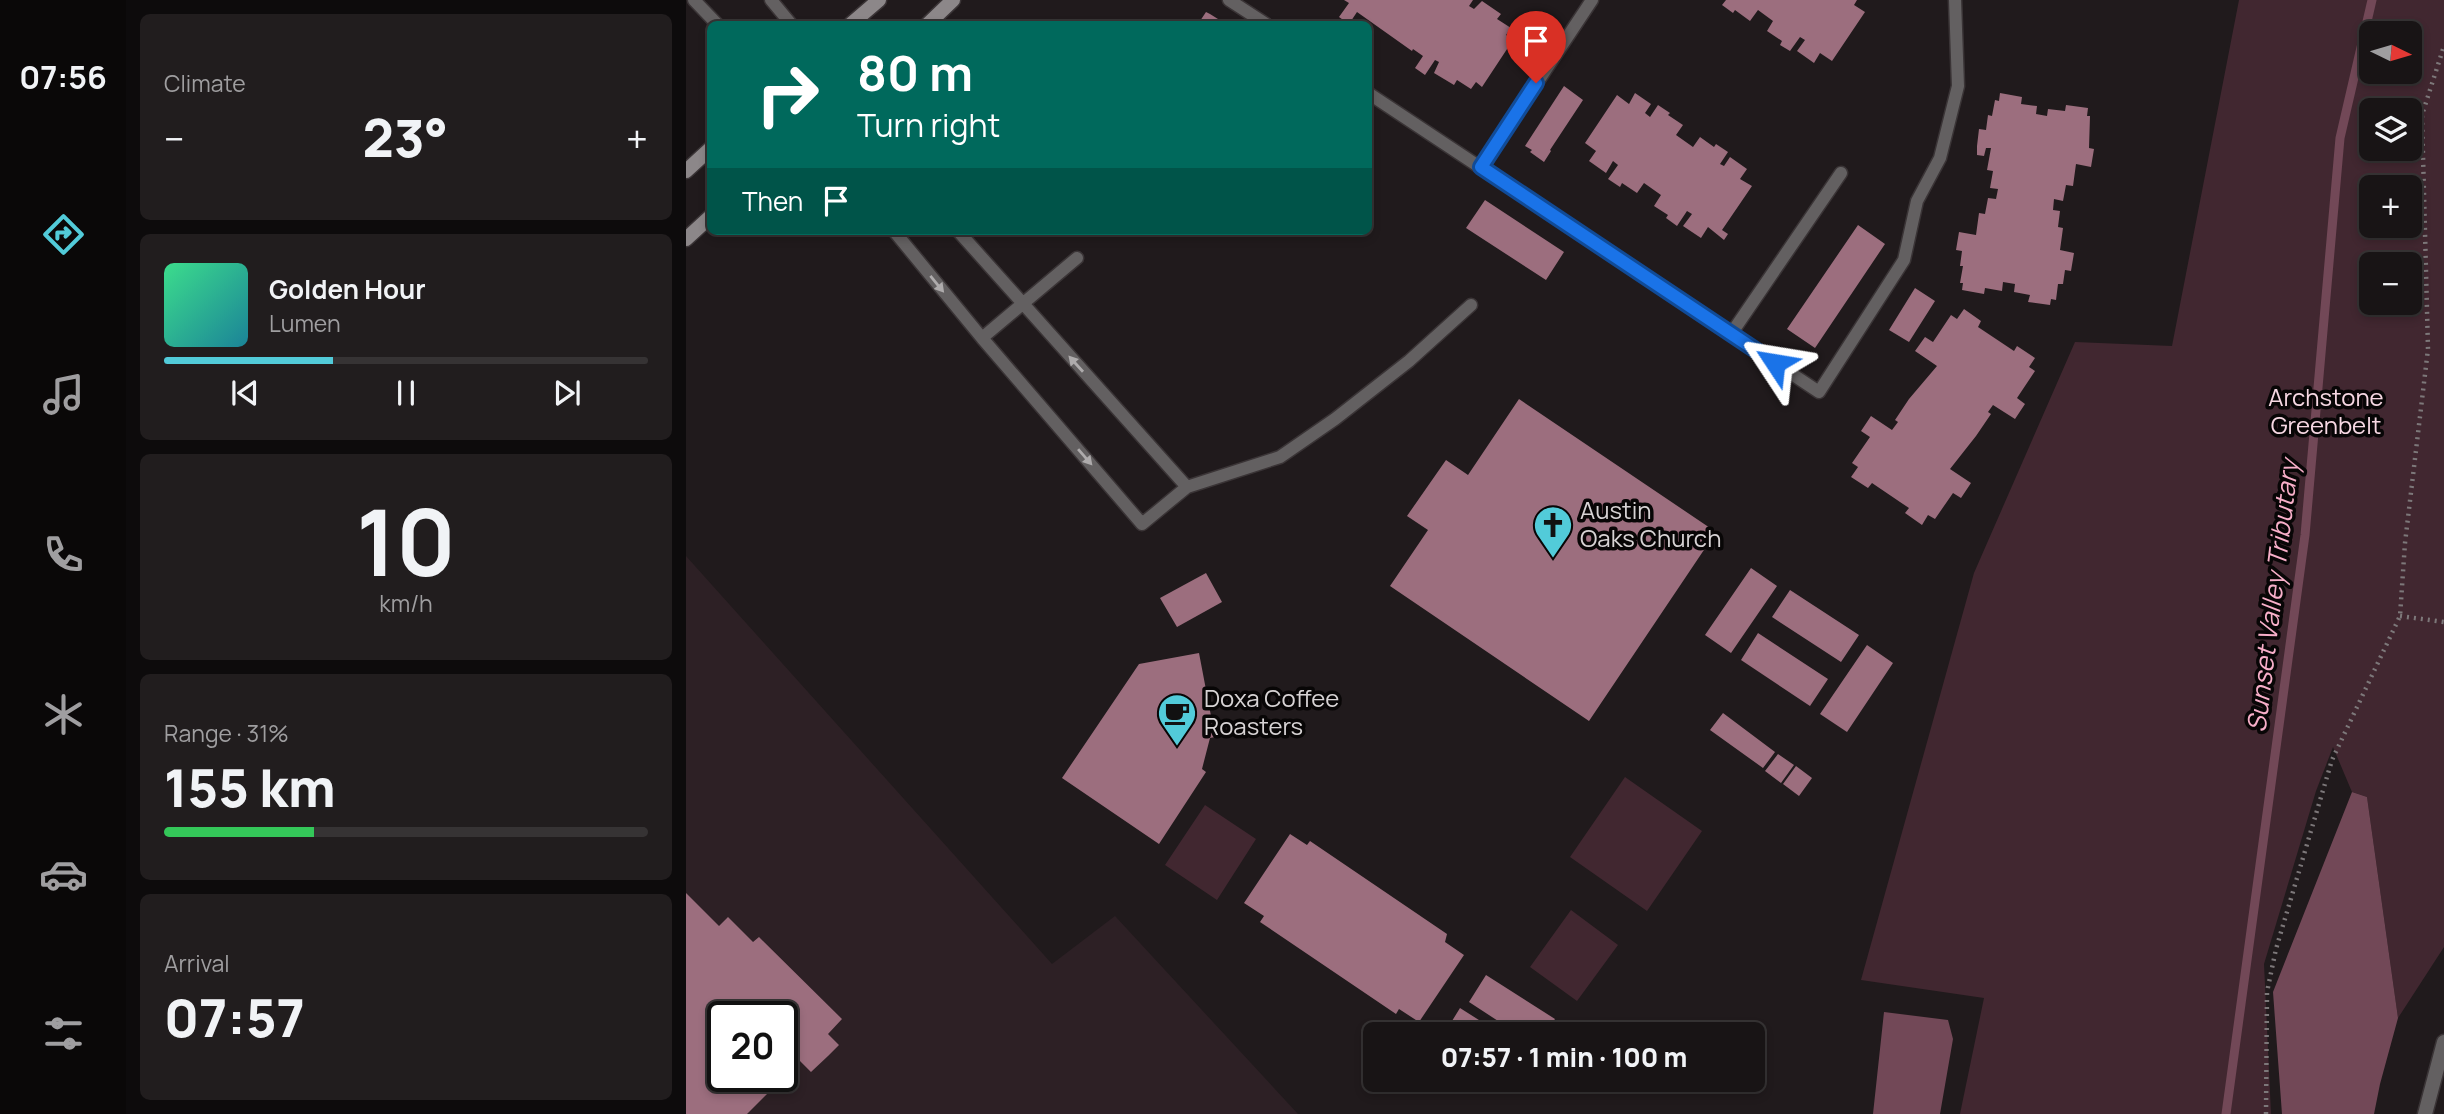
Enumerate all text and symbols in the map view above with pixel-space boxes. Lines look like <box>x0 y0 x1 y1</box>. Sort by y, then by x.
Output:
pin <box>1506 11 1566 83</box>
north arrow <box>2359 21 2422 84</box>
map controls <box>2359 21 2422 315</box>
icon: arrive <box>1517 22 1555 60</box>
text: 80 m <box>857 39 973 106</box>
icon: right <box>742 49 833 140</box>
text: 07:56 <box>19 55 107 99</box>
text: Climate <box>164 67 246 99</box>
button: layers <box>2359 98 2422 161</box>
text: 23° <box>363 102 448 173</box>
text: Turn right <box>857 103 1000 147</box>
text: − <box>164 112 185 164</box>
text: + <box>626 112 648 164</box>
button: + <box>2359 175 2422 238</box>
icon: arrive <box>817 182 855 220</box>
text: Then <box>742 183 803 219</box>
icon: directions <box>39 210 88 259</box>
button: − <box>2359 252 2422 315</box>
text: Golden Hour <box>269 271 426 307</box>
one-way arrow <box>930 274 945 292</box>
text: Lumen <box>269 307 341 339</box>
position arrow <box>1738 326 1812 400</box>
one-way arrow <box>1068 355 1084 373</box>
icon: music <box>39 370 88 419</box>
icon: previous <box>226 374 264 412</box>
icon: pause <box>387 374 425 412</box>
icon: next <box>548 374 586 412</box>
park label: Archstone Greenbelt <box>2268 380 2384 441</box>
one-way arrow <box>1077 448 1093 466</box>
water label: Sunset Valley Tributary <box>2237 454 2307 734</box>
text: 10 <box>356 479 456 603</box>
place label: Austin Oaks Church <box>1580 493 1721 554</box>
church icon: Austin Oaks Church <box>1532 504 1574 559</box>
icon: phone <box>39 530 88 579</box>
text: km/h <box>379 587 433 619</box>
place label: Doxa Coffee Roasters <box>1204 681 1339 742</box>
icon: climate <box>39 690 88 739</box>
cafe icon: Doxa Coffee Roasters <box>1156 692 1198 747</box>
text: Range · 31% <box>164 717 289 749</box>
text: 155 km <box>164 752 336 823</box>
icon: car <box>39 850 88 899</box>
text: Arrival <box>164 947 230 979</box>
text: 07:57 <box>164 982 305 1053</box>
speed limit sign: 20 <box>707 1001 798 1092</box>
icon: filters <box>39 1009 88 1058</box>
text: 07:57 · 1 min · 100 m <box>1441 1039 1687 1075</box>

